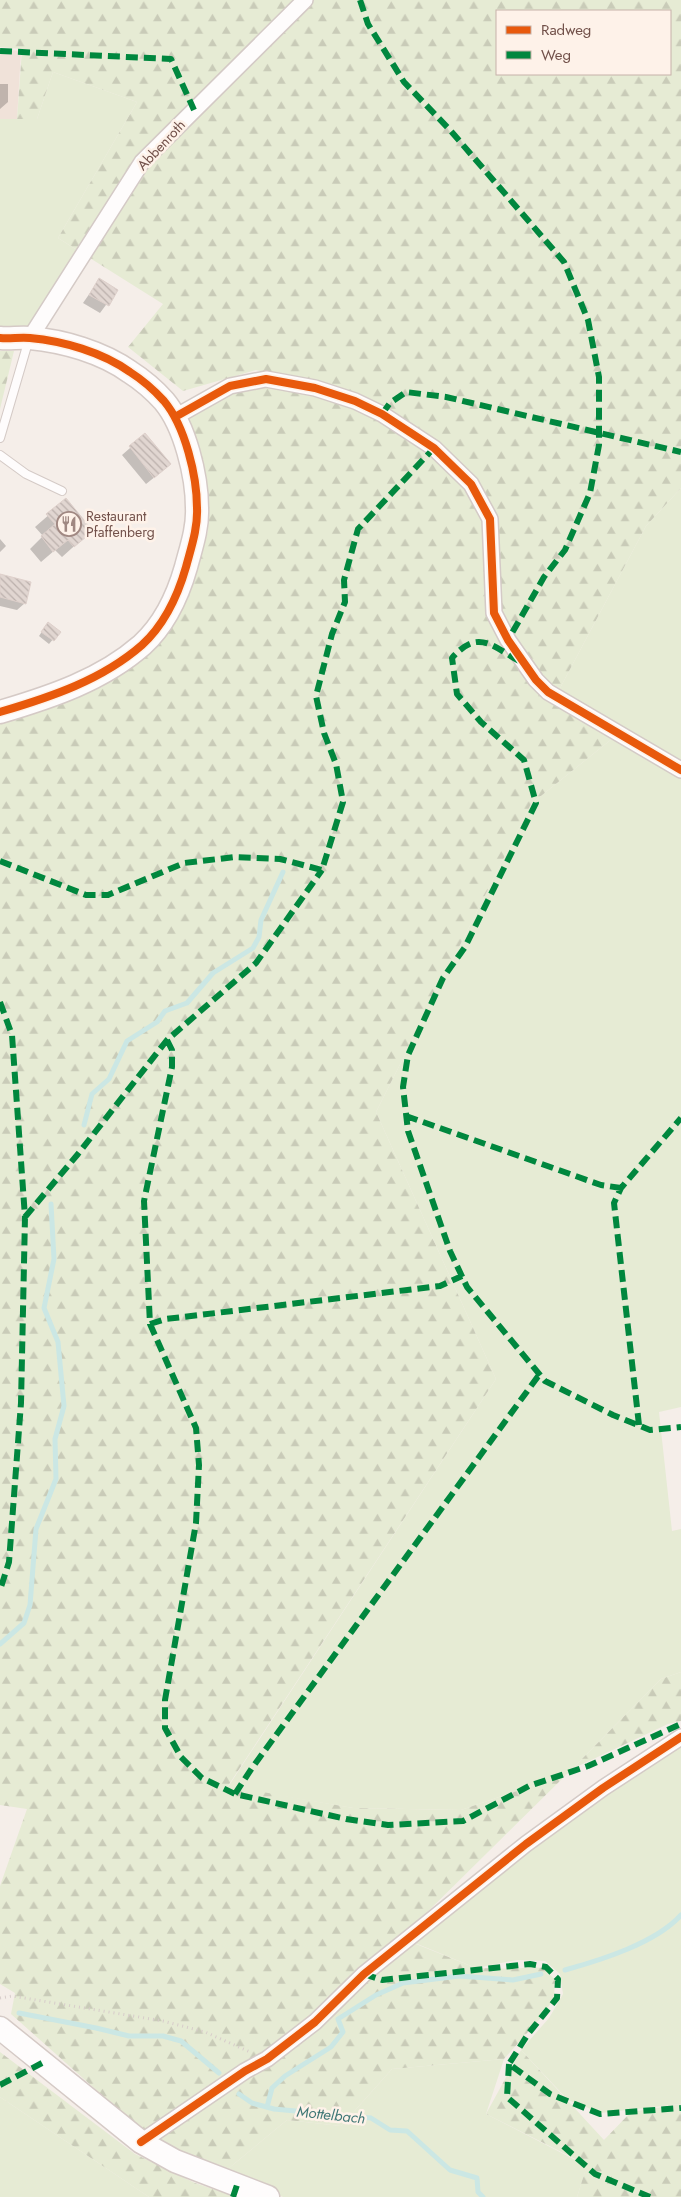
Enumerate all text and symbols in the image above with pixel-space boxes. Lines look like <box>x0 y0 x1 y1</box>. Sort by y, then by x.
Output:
legend <box>496 10 671 75</box>
text: Radweg <box>541 19 591 41</box>
text: Weg <box>541 44 571 66</box>
street label: Abbenroth <box>132 115 190 175</box>
place label: Restaurant Pfaffenberg <box>86 506 155 542</box>
restaurant icon: Restaurant Pfaffenberg <box>56 511 82 537</box>
water label: Mottelbach <box>296 2100 366 2130</box>

